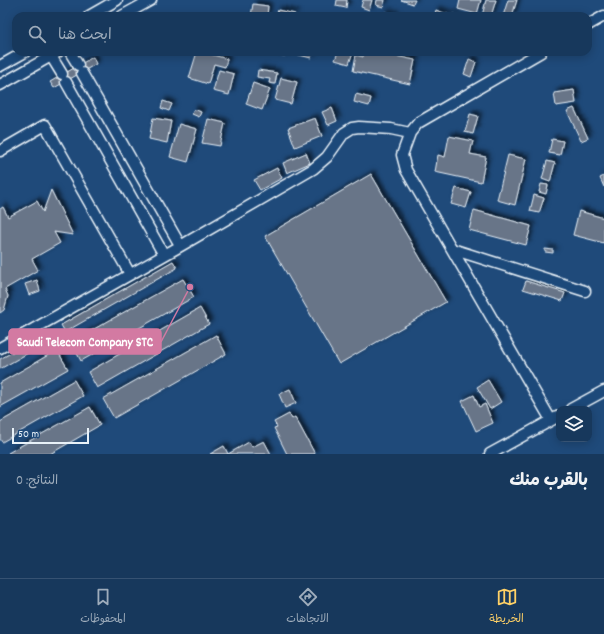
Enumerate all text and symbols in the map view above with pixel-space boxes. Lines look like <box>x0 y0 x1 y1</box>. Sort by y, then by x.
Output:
search box <box>12 12 592 56</box>
icon: search <box>26 23 48 45</box>
text: ابحث هنا <box>58 25 112 47</box>
callout: Saudi Telecom Company STC <box>9 329 161 354</box>
text: Saudi Telecom Company STC <box>17 334 154 353</box>
map controls <box>556 406 592 442</box>
button: layers <box>556 406 592 442</box>
scale bar <box>12 426 89 445</box>
text: 50 m <box>18 427 39 443</box>
text: بالقرب منك <box>510 470 588 494</box>
text: النتائج: 0 <box>16 472 58 491</box>
tab: المحفوظات <box>80 586 126 628</box>
tab: الاتجاهات <box>286 586 329 628</box>
tab: الخريطة <box>489 586 524 628</box>

